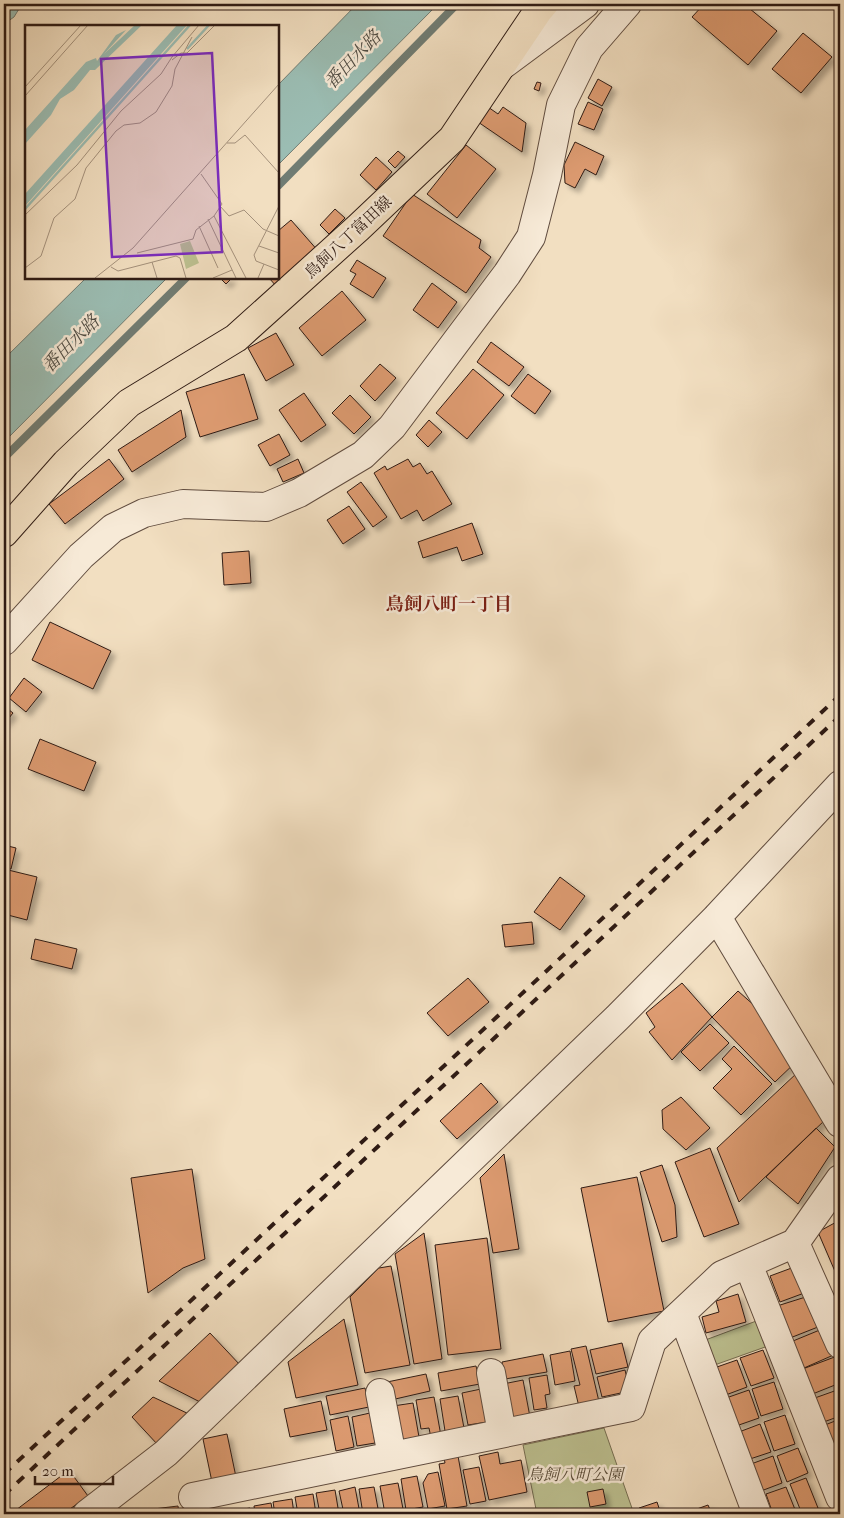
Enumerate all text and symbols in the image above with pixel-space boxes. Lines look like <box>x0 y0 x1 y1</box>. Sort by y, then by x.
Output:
inset map <box>25 25 279 279</box>
water label: 番田水路 <box>320 25 387 93</box>
street label: 鳥飼八丁富田線 <box>301 192 395 282</box>
water label: 番田水路 <box>38 310 105 377</box>
district label: 鳥飼八町一丁目 <box>386 594 512 615</box>
scale bar <box>35 1453 112 1485</box>
text: 20 m <box>42 1462 74 1480</box>
park label: 鳥飼八町公園 <box>527 1465 626 1484</box>

